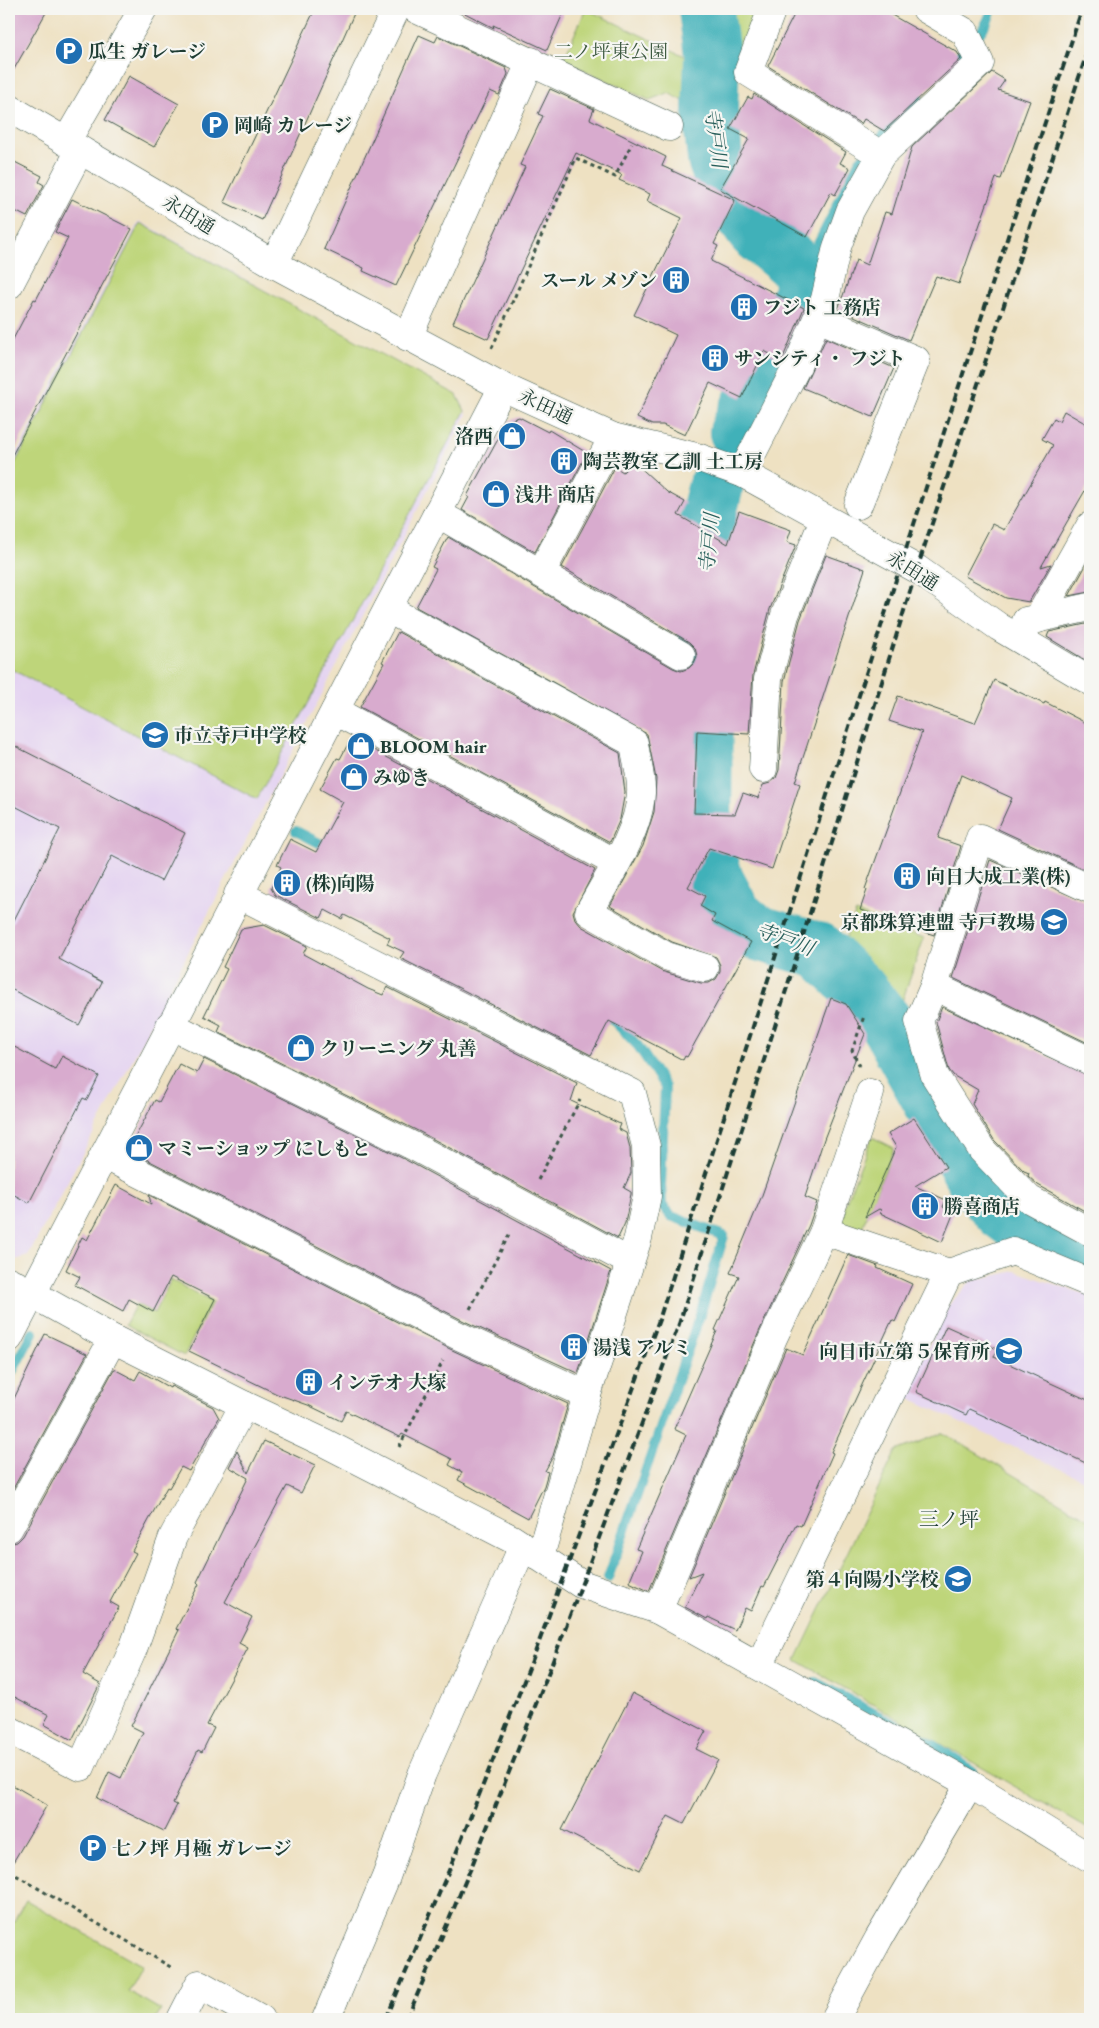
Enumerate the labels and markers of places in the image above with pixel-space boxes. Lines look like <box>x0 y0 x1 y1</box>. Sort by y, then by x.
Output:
parking icon: 瓜生 ガレージ <box>54 36 84 66</box>
place label: 瓜生 ガレージ <box>88 39 206 64</box>
parking icon: 岡崎 カレージ <box>200 110 230 140</box>
place label: 岡崎 カレージ <box>234 113 352 138</box>
building icon: スール メゾン <box>661 265 691 295</box>
place label: スール メゾン <box>540 268 657 293</box>
building icon: フジト 工務店 <box>729 292 759 322</box>
place label: フジト 工務店 <box>763 295 881 320</box>
building icon: サンシティ・ フジト <box>700 343 730 373</box>
place label: サンシティ・ フジト <box>734 346 906 371</box>
shop icon: 洛西 <box>497 421 527 451</box>
place label: 洛西 <box>455 424 493 449</box>
building icon: 陶芸教室 乙訓 土工房 <box>549 446 579 476</box>
place label: 陶芸教室 乙訓 土工房 <box>583 449 763 474</box>
shop icon: 浅井 商店 <box>481 479 511 509</box>
place label: 浅井 商店 <box>515 482 596 507</box>
school or university icon: 市立寺戸中学校 <box>140 720 170 750</box>
place label: 市立寺戸中学校 <box>174 723 307 748</box>
shop icon: BLOOM hair <box>346 731 376 761</box>
place label: BLOOM hair <box>380 734 487 759</box>
shop icon: みゆき <box>339 762 369 792</box>
place label: みゆき <box>373 765 430 790</box>
building icon: 向日大成工業(株) <box>892 861 922 891</box>
place label: 向日大成工業(株) <box>926 864 1071 889</box>
building icon: (株)向陽 <box>272 868 302 898</box>
place label: (株)向陽 <box>306 871 375 896</box>
school or university icon: 京都珠算連盟 寺戸教場 <box>1039 907 1069 937</box>
place label: 京都珠算連盟 寺戸教場 <box>840 910 1035 935</box>
shop icon: クリーニング 丸善 <box>286 1033 316 1063</box>
place label: クリーニング 丸善 <box>320 1036 476 1061</box>
shop icon: マミーショップ にしもと <box>124 1133 154 1163</box>
place label: マミーショップ にしもと <box>158 1136 371 1161</box>
building icon: 勝喜商店 <box>910 1191 940 1221</box>
place label: 勝喜商店 <box>944 1194 1020 1219</box>
building icon: 湯浅 アルミ <box>559 1332 589 1362</box>
place label: 湯浅 アルミ <box>593 1335 692 1360</box>
school or university icon: 向日市立第５保育所 <box>994 1336 1024 1366</box>
place label: 向日市立第５保育所 <box>819 1339 990 1364</box>
building icon: インテオ 大塚 <box>294 1367 324 1397</box>
place label: インテオ 大塚 <box>328 1370 446 1395</box>
school or university icon: 第４向陽小学校 <box>943 1564 973 1594</box>
place label: 第４向陽小学校 <box>806 1567 939 1592</box>
parking icon: 七ノ坪 月極 ガレージ <box>78 1833 108 1863</box>
place label: 七ノ坪 月極 ガレージ <box>112 1836 292 1861</box>

